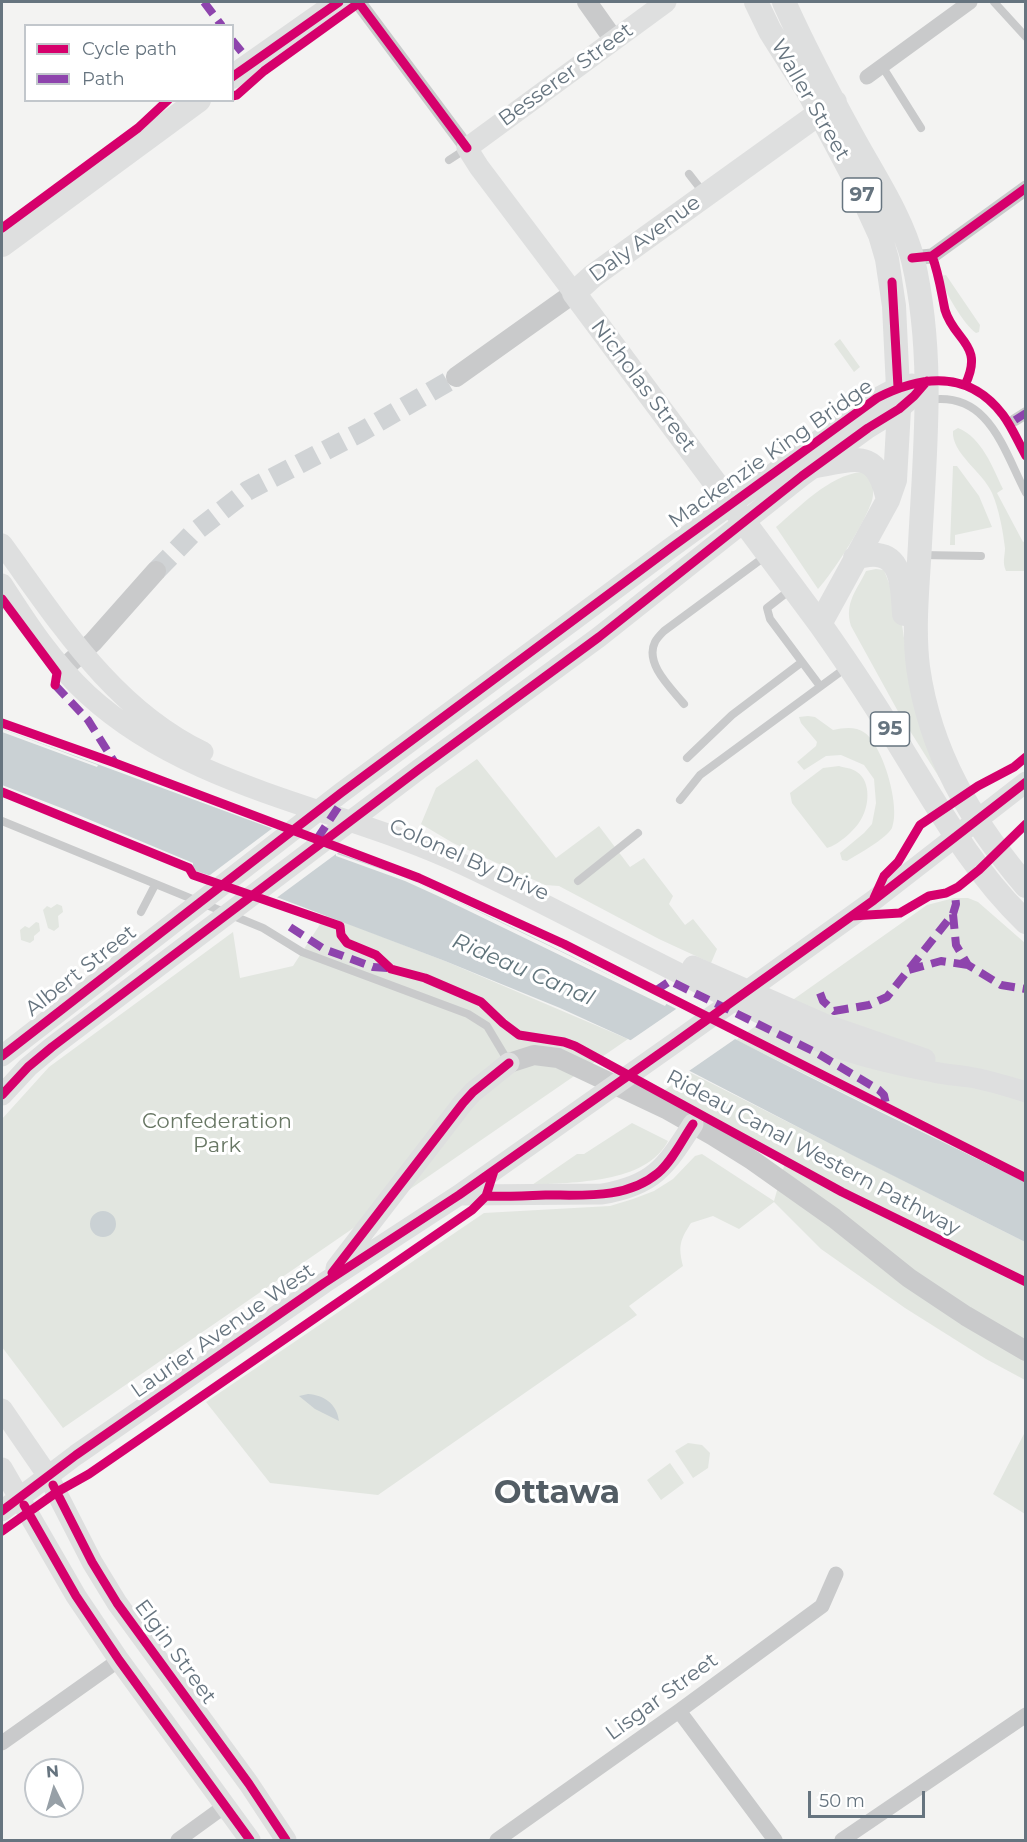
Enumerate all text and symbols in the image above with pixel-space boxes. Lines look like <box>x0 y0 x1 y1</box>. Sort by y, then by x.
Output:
street label: Besserer Street <box>494 18 638 132</box>
legend <box>24 24 234 102</box>
street label: Waller Street <box>765 35 855 165</box>
text: Cycle path <box>82 38 177 60</box>
text: Path <box>82 68 125 90</box>
road number: 97 <box>842 178 882 212</box>
street label: Daly Avenue <box>584 190 706 288</box>
street label: Nicholas Street <box>585 315 701 457</box>
street label: Mackenzie King Bridge <box>664 374 878 534</box>
road number: 95 <box>870 712 910 746</box>
street label: Colonel By Drive <box>385 813 553 907</box>
street label: Albert Street <box>20 920 142 1022</box>
water label: Rideau Canal <box>448 928 598 1012</box>
street label: Rideau Canal Western Pathway <box>662 1065 964 1241</box>
park label: Confederation Park <box>142 1109 292 1159</box>
street label: Laurier Avenue West <box>127 1258 319 1404</box>
district label: Ottawa <box>494 1473 620 1513</box>
street label: Elgin Street <box>129 1595 221 1709</box>
street label: Lisgar Street <box>601 1648 723 1746</box>
north arrow <box>24 1758 84 1818</box>
text: N <box>45 1762 60 1782</box>
scale bar <box>811 1779 928 1817</box>
text: 50 m <box>819 1790 865 1812</box>

